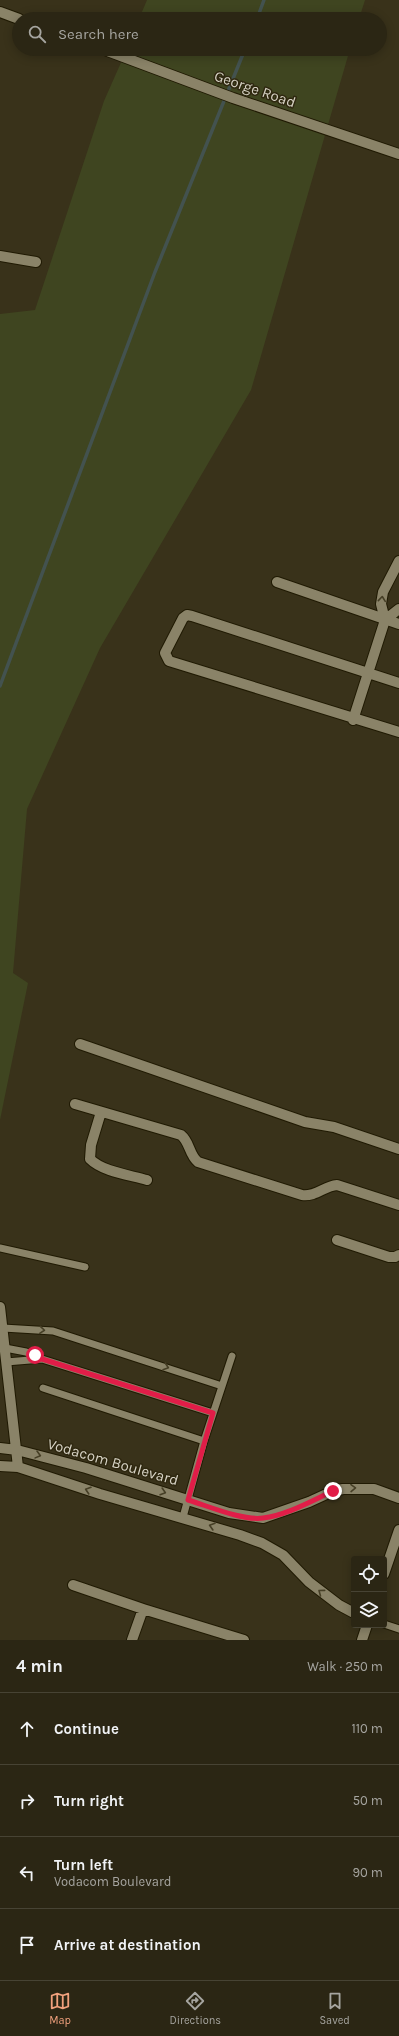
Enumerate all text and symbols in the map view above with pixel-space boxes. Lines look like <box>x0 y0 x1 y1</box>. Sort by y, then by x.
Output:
search box <box>12 12 387 56</box>
icon: search <box>26 23 48 45</box>
text: Search here <box>58 25 139 43</box>
street label: George Road <box>212 67 298 111</box>
one-way arrow <box>377 596 386 602</box>
one-way arrow <box>39 1325 45 1334</box>
route start <box>26 1346 44 1364</box>
one-way arrow <box>162 1363 169 1371</box>
street label: Vodacom Boulevard <box>45 1435 181 1489</box>
one-way arrow <box>34 1450 41 1459</box>
route end <box>324 1482 342 1500</box>
one-way arrow <box>350 1484 356 1492</box>
one-way arrow <box>84 1486 91 1495</box>
one-way arrow <box>159 1487 166 1496</box>
one-way arrow <box>209 1522 216 1531</box>
map controls <box>351 1556 387 1628</box>
button: locate <box>351 1556 387 1592</box>
one-way arrow <box>319 1590 326 1597</box>
button: layers <box>351 1592 387 1628</box>
text: 4 min <box>16 1656 63 1676</box>
text: Walk · 250 m <box>307 1659 383 1674</box>
icon: ahead <box>16 1718 38 1740</box>
text: Continue <box>54 1720 119 1738</box>
text: 110 m <box>351 1721 383 1736</box>
icon: right <box>16 1790 38 1812</box>
text: Turn right <box>54 1792 124 1810</box>
text: 50 m <box>353 1793 383 1808</box>
text: Turn left <box>54 1856 113 1874</box>
icon: left <box>16 1862 38 1884</box>
text: 90 m <box>352 1865 383 1880</box>
text: Vodacom Boulevard <box>54 1874 171 1889</box>
icon: arrive <box>16 1934 38 1956</box>
text: Arrive at destination <box>54 1936 201 1954</box>
tab: Map <box>49 1990 71 2027</box>
tab: Directions <box>169 1990 221 2027</box>
tab: Saved <box>319 1990 350 2027</box>

